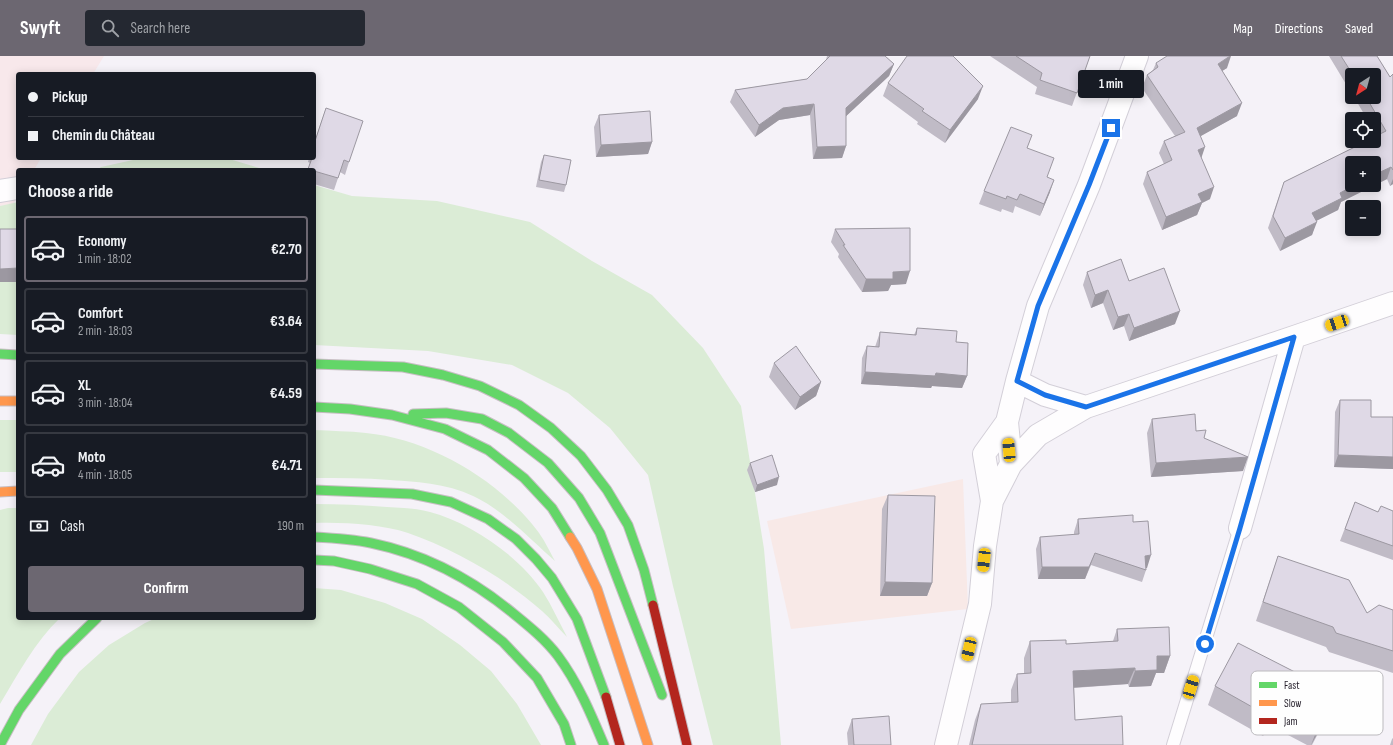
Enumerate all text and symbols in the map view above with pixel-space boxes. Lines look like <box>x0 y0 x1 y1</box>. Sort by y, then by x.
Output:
search box <box>85 10 365 46</box>
text: Swyft <box>20 17 61 40</box>
icon: search <box>99 17 121 39</box>
text: Search here <box>131 19 190 38</box>
text: Map <box>1233 20 1253 37</box>
text: Directions <box>1275 20 1323 37</box>
text: Saved <box>1345 20 1373 37</box>
north arrow <box>1345 68 1381 104</box>
map controls <box>1345 68 1381 236</box>
callout: 1 min <box>1078 70 1144 98</box>
text: 1 min <box>1099 76 1123 92</box>
text: Pickup <box>52 88 88 107</box>
button: locate <box>1345 112 1381 148</box>
route end <box>1102 119 1120 137</box>
text: Chemin du Château <box>52 126 155 145</box>
button: + <box>1345 156 1381 192</box>
text: Choose a ride <box>28 181 113 202</box>
button: − <box>1345 200 1381 236</box>
icon: car <box>30 231 66 267</box>
text: Economy <box>78 232 127 251</box>
text: €2.70 <box>271 240 302 259</box>
text: 1 min · 18:02 <box>78 251 132 267</box>
icon: car <box>30 303 66 339</box>
text: Comfort <box>78 304 123 323</box>
text: €3.64 <box>270 312 302 331</box>
car <box>1324 313 1350 333</box>
text: 2 min · 18:03 <box>78 323 132 339</box>
icon: car <box>30 375 66 411</box>
text: XL <box>78 376 91 395</box>
text: €4.59 <box>270 384 302 403</box>
text: 3 min · 18:04 <box>78 395 132 411</box>
car <box>1002 438 1016 462</box>
icon: car <box>30 447 66 483</box>
text: Moto <box>78 448 105 467</box>
text: €4.71 <box>272 456 302 475</box>
text: 4 min · 18:05 <box>78 467 132 483</box>
icon: cash <box>28 515 50 537</box>
text: Cash <box>60 517 85 536</box>
text: 190 m <box>277 518 304 534</box>
car <box>977 547 991 573</box>
button: Confirm <box>28 566 304 612</box>
route start <box>1196 635 1214 653</box>
car <box>960 636 978 662</box>
legend <box>1251 671 1383 735</box>
car <box>1182 674 1200 700</box>
text: Fast <box>1284 679 1300 692</box>
text: Slow <box>1284 697 1301 710</box>
text: Jam <box>1283 715 1298 728</box>

